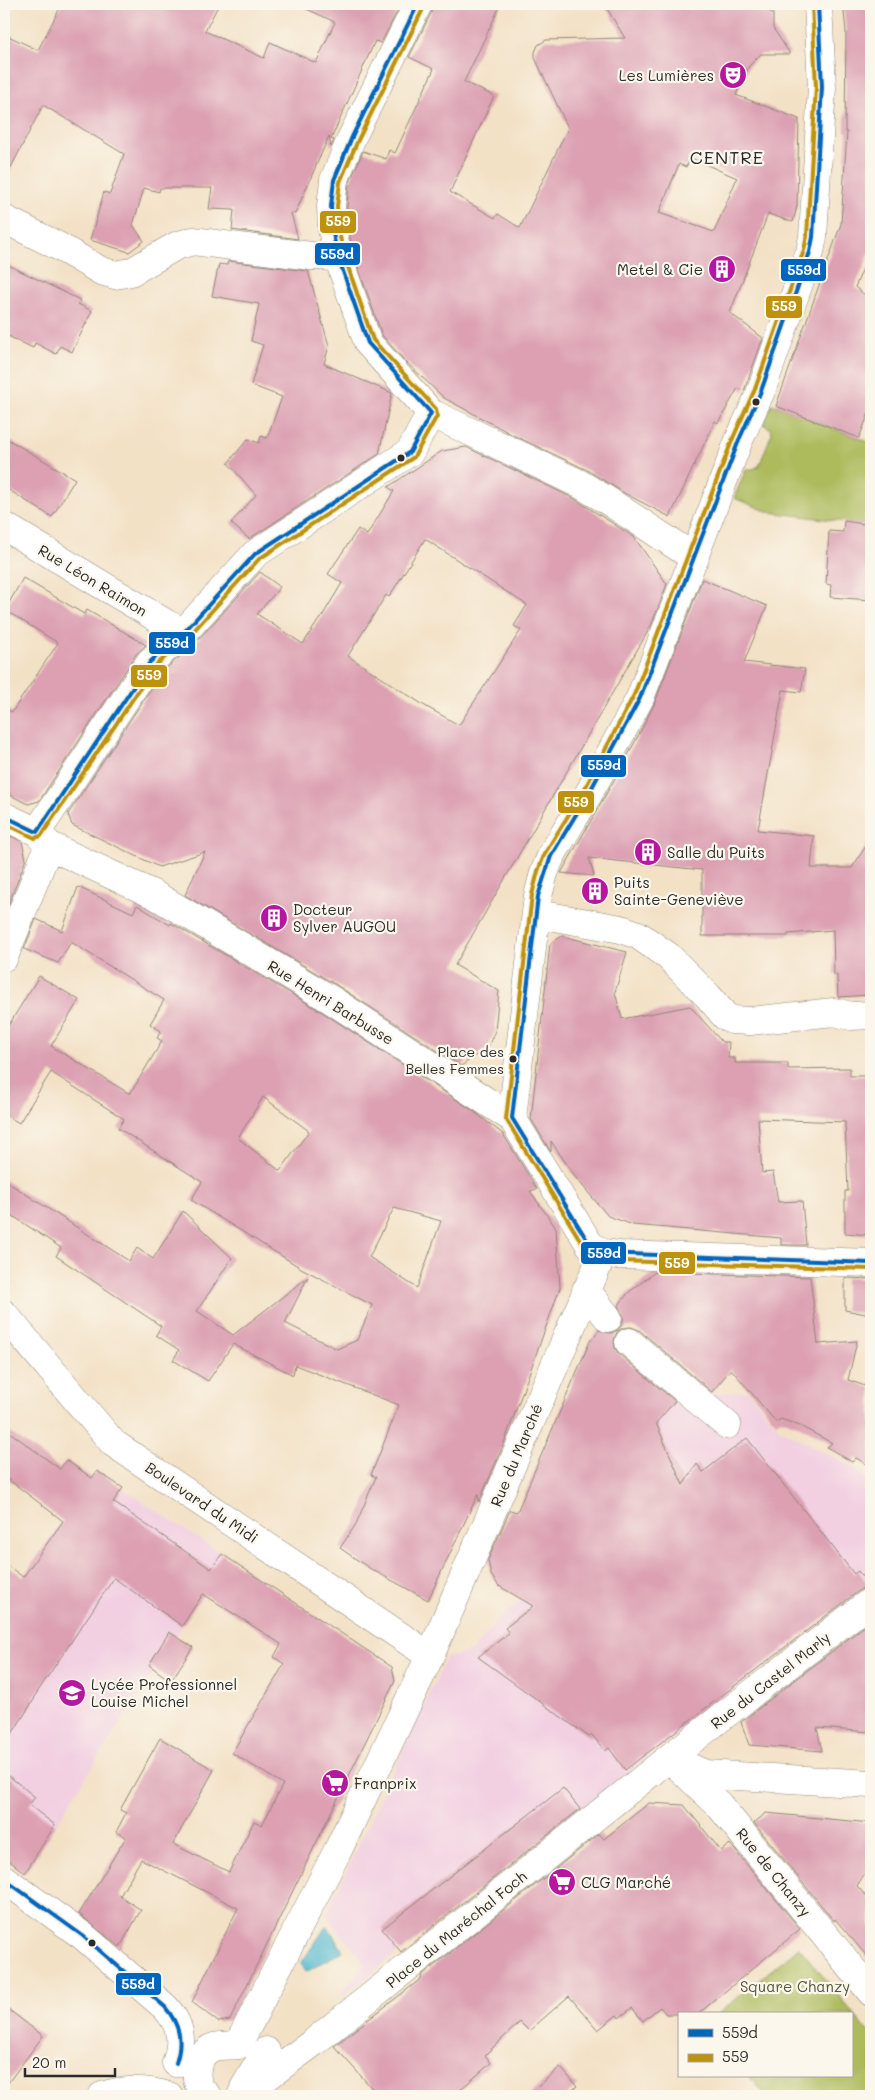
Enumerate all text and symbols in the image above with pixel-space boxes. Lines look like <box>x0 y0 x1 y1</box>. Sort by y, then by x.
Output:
theatre icon: Les Lumières <box>718 60 748 90</box>
place label: Les Lumières <box>619 65 714 85</box>
district label: CENTRE <box>690 145 764 169</box>
line badge: 559 <box>319 210 357 234</box>
text: 559 <box>326 211 351 230</box>
line badge: 559d <box>314 242 361 266</box>
text: 559d <box>320 244 354 263</box>
building icon: Metel & Cie <box>707 254 737 284</box>
line badge: 559d <box>780 258 827 282</box>
place label: Metel & Cie <box>617 259 703 279</box>
text: 559d <box>787 260 821 279</box>
line badge: 559 <box>765 295 803 319</box>
text: 559 <box>772 296 797 315</box>
unlabelled marker <box>751 397 761 407</box>
unlabelled marker <box>396 453 406 463</box>
street label: Rue Léon Raimon <box>35 540 151 620</box>
line badge: 559d <box>148 631 196 655</box>
text: 559d <box>155 633 189 652</box>
line badge: 559 <box>130 664 168 688</box>
text: 559 <box>137 665 162 684</box>
line badge: 559d <box>580 754 627 778</box>
text: 559d <box>587 755 621 774</box>
line badge: 559 <box>557 790 595 814</box>
text: 559 <box>564 792 589 811</box>
building icon: Salle du Puits <box>633 837 663 867</box>
place label: Salle du Puits <box>667 842 765 862</box>
place label: Puits Sainte-Geneviève <box>614 872 743 909</box>
building icon: Puits Sainte-Geneviève <box>580 876 610 906</box>
place label: Docteur Sylver AUGOU <box>293 899 396 936</box>
building icon: Docteur Sylver AUGOU <box>259 903 289 933</box>
street label: Rue Henri Barbusse <box>264 955 398 1049</box>
place label: Place des Belles Femmes <box>405 1042 504 1078</box>
marker: Place des Belles Femmes <box>508 1054 518 1064</box>
line badge: 559d <box>580 1241 627 1265</box>
text: 559d <box>587 1243 621 1262</box>
line badge: 559 <box>658 1251 696 1275</box>
text: 559 <box>665 1253 690 1272</box>
street label: Rue du Marché <box>485 1401 547 1509</box>
street label: Boulevard du Midi <box>142 1457 262 1547</box>
street label: Rue du Castel Marly <box>706 1627 834 1733</box>
place label: Lycée Professionnel Louise Michel <box>91 1674 237 1711</box>
school or university icon: Lycée Professionnel Louise Michel <box>57 1678 87 1708</box>
supermarket icon: Franprix <box>320 1768 350 1798</box>
place label: Franprix <box>354 1773 417 1793</box>
street label: Rue de Chanzy <box>732 1824 816 1921</box>
street label: Place du Maréchal Foch <box>381 1866 531 1992</box>
supermarket icon: CLG Marché <box>547 1867 577 1897</box>
place label: CLG Marché <box>581 1872 671 1892</box>
unlabelled marker <box>87 1938 97 1948</box>
line badge: 559d <box>115 1972 162 1996</box>
text: 559d <box>121 1974 155 1993</box>
park label: Square Chanzy <box>740 1976 850 1996</box>
legend <box>678 2012 852 2078</box>
text: 559d <box>722 2022 758 2042</box>
scale bar <box>25 2045 115 2077</box>
text: 559 <box>722 2046 748 2066</box>
text: 20 m <box>32 2052 66 2072</box>

